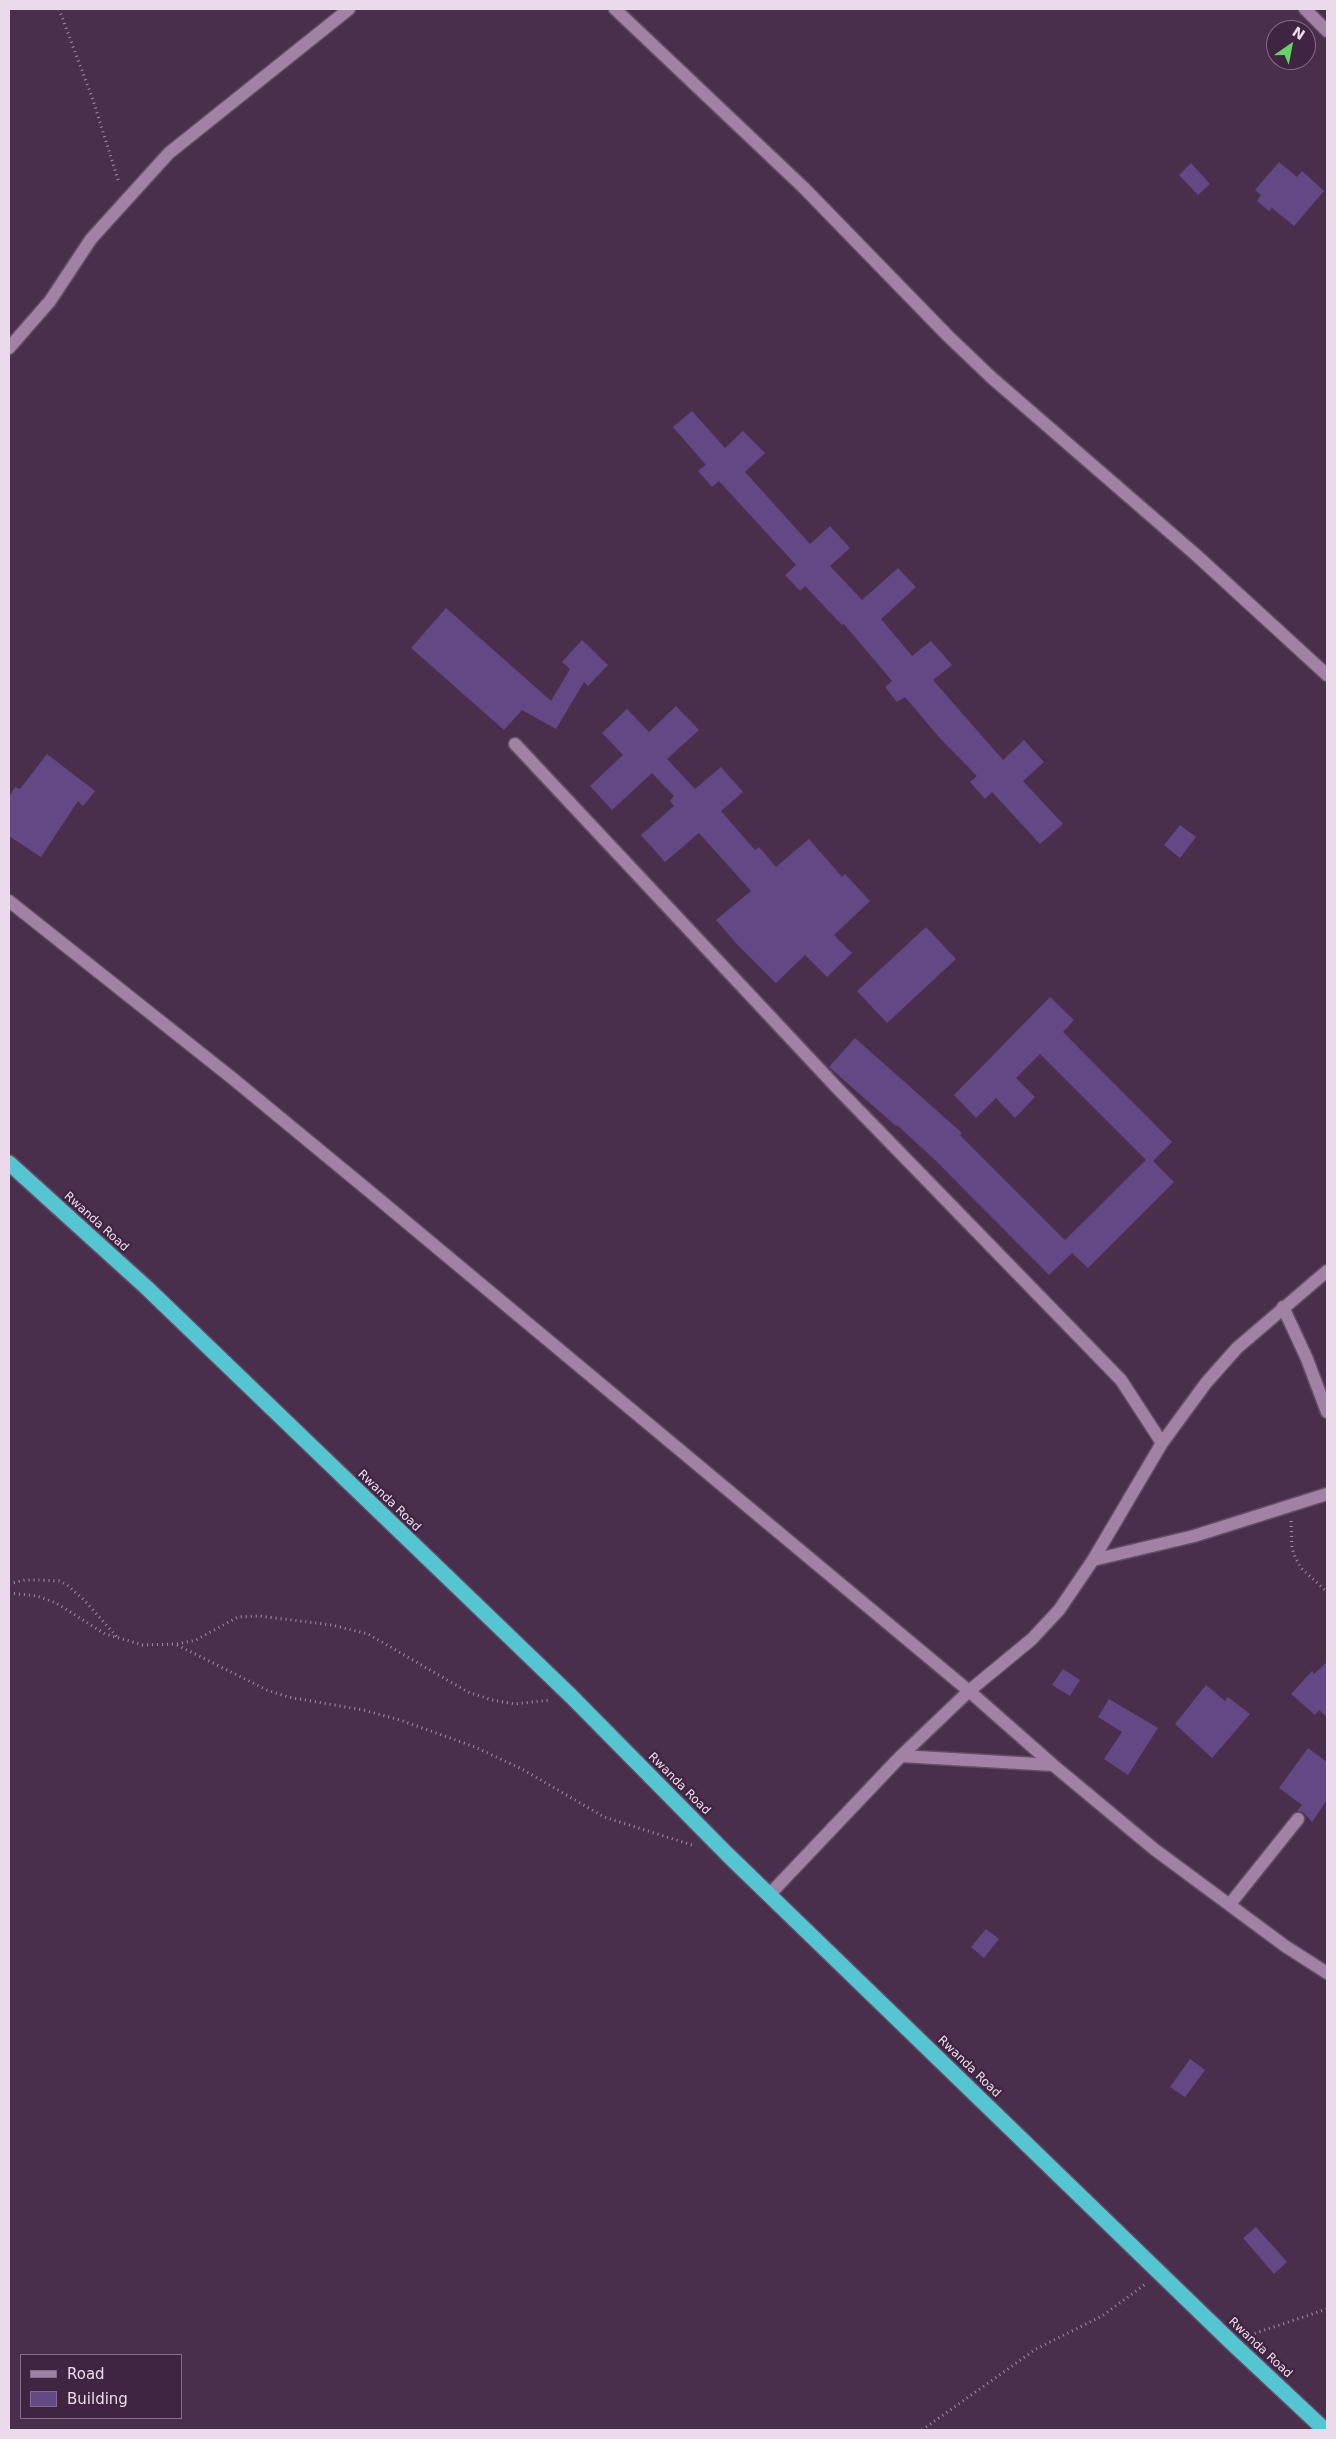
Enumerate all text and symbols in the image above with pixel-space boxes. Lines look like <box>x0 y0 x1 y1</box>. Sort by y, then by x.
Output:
north arrow <box>1266 20 1316 70</box>
text: N <box>1289 23 1308 43</box>
street label: Rwanda Road <box>61 1189 131 1255</box>
street label: Rwanda Road <box>355 1467 423 1535</box>
street label: Rwanda Road <box>645 1750 713 1818</box>
street label: Rwanda Road <box>935 2033 1003 2101</box>
street label: Rwanda Road <box>1225 2315 1295 2381</box>
legend <box>20 2354 182 2419</box>
text: Road <box>67 2365 105 2383</box>
text: Building <box>67 2390 128 2408</box>

